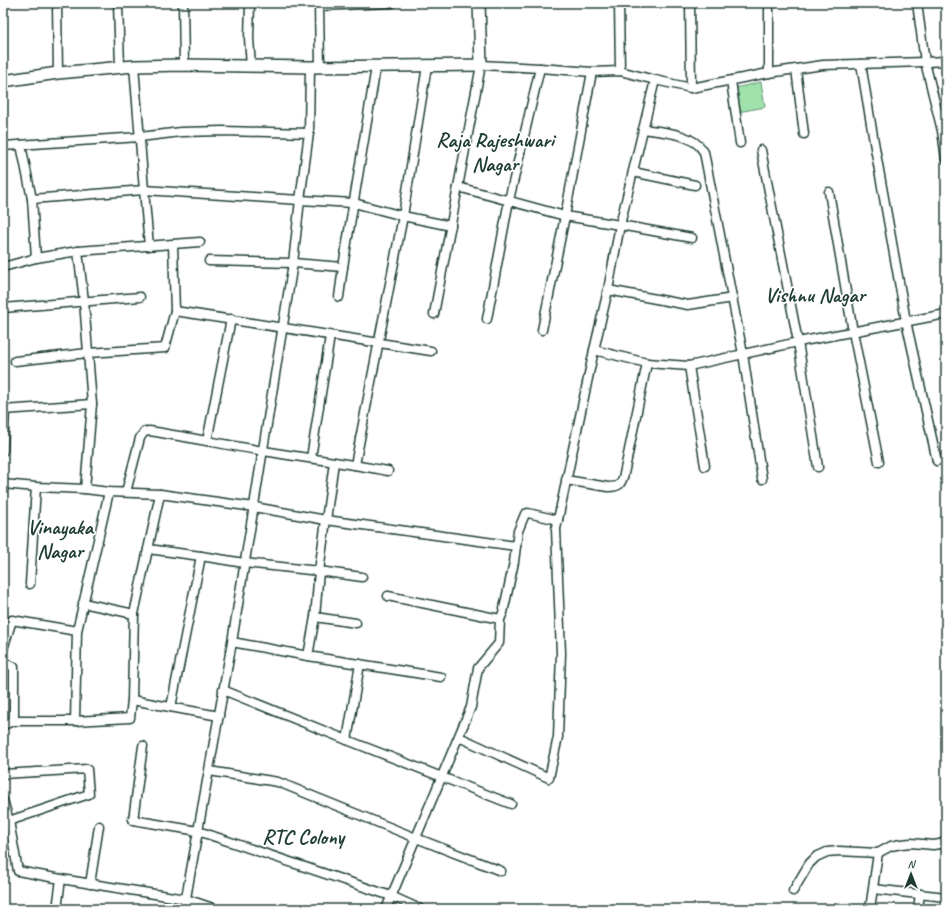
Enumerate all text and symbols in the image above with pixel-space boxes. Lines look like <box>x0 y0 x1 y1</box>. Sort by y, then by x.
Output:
district label: Raja Rajeshwari Nagar <box>436 127 557 177</box>
district label: Vishnu Nagar <box>765 282 868 308</box>
district label: Vinayaka Nagar <box>27 514 95 564</box>
district label: RTC Colony <box>262 824 347 850</box>
north arrow <box>891 854 931 894</box>
text: N <box>908 857 917 871</box>

